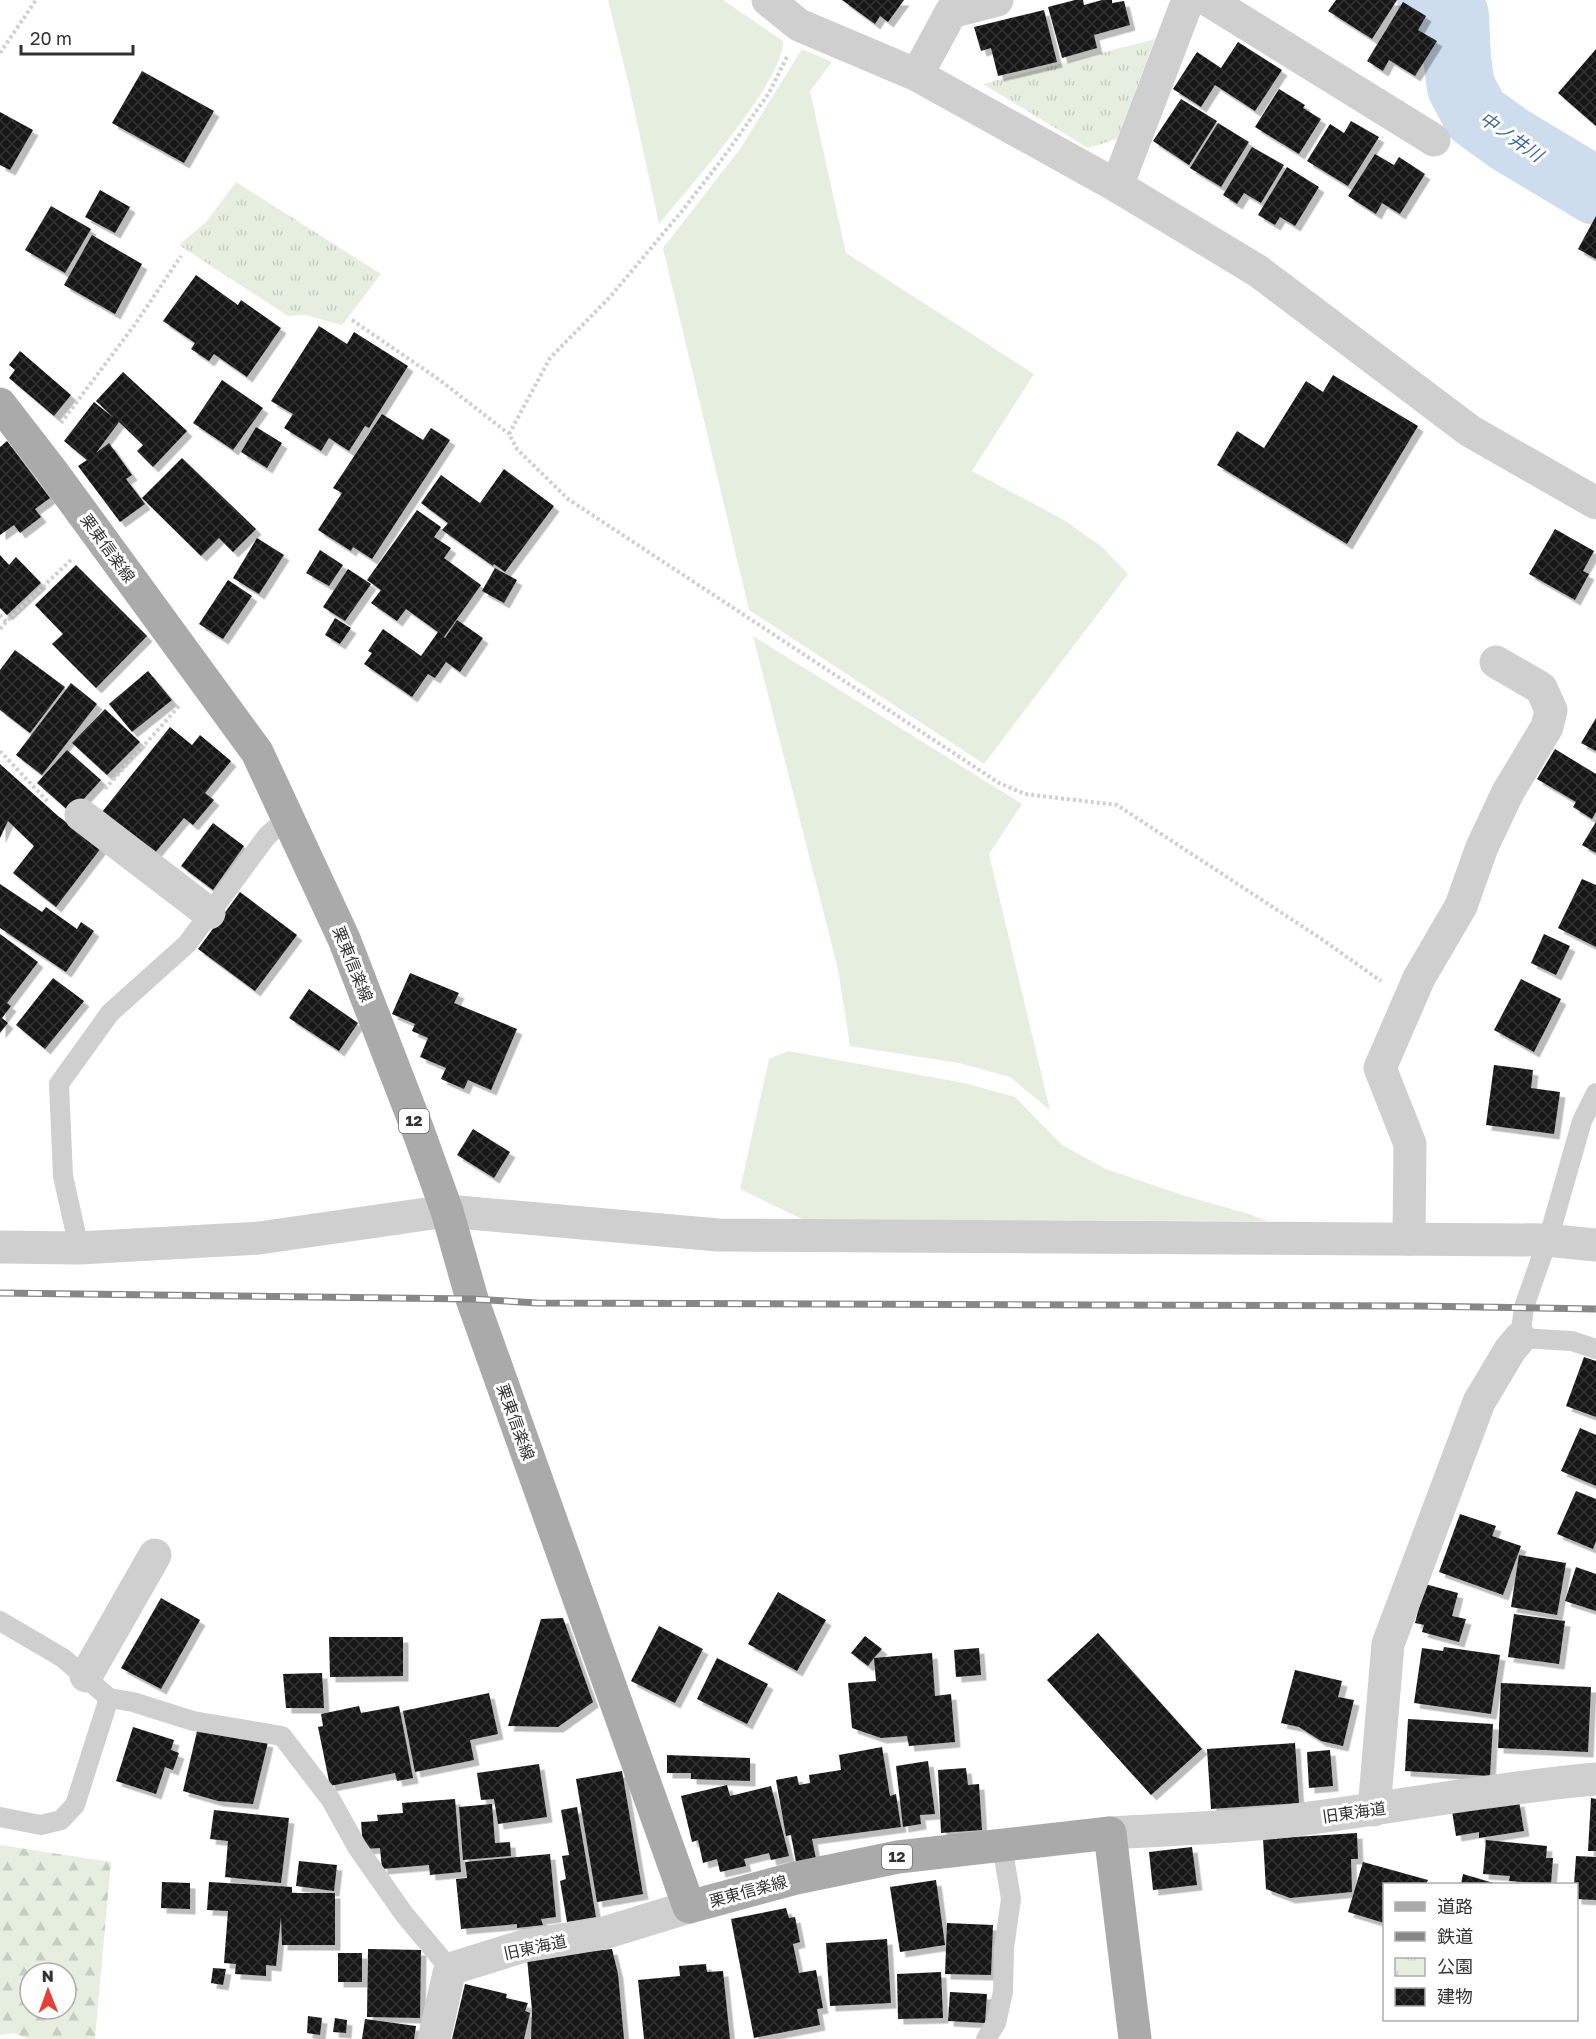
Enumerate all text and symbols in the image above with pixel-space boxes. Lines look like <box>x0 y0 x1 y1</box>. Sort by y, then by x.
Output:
scale bar <box>21 18 134 56</box>
text: 20 m <box>30 27 72 49</box>
water label: 中ノ井川 <box>1476 107 1549 167</box>
street label: 栗東信楽線 <box>76 510 140 586</box>
street label: 栗東信楽線 <box>329 923 377 1005</box>
road number: 12 <box>399 1109 429 1133</box>
street label: 栗東信楽線 <box>493 1381 539 1463</box>
street label: 旧東海道 <box>1321 1798 1387 1826</box>
road number: 12 <box>882 1845 912 1869</box>
street label: 栗東信楽線 <box>707 1871 789 1911</box>
legend <box>1383 1883 1578 2021</box>
text: 道路 <box>1437 1895 1473 1917</box>
text: 鉄道 <box>1437 1925 1473 1947</box>
street label: 旧東海道 <box>502 1931 568 1963</box>
text: 公園 <box>1437 1955 1473 1977</box>
north arrow <box>18 1961 78 2021</box>
text: N <box>41 1966 54 1986</box>
text: 建物 <box>1437 1985 1473 2007</box>

